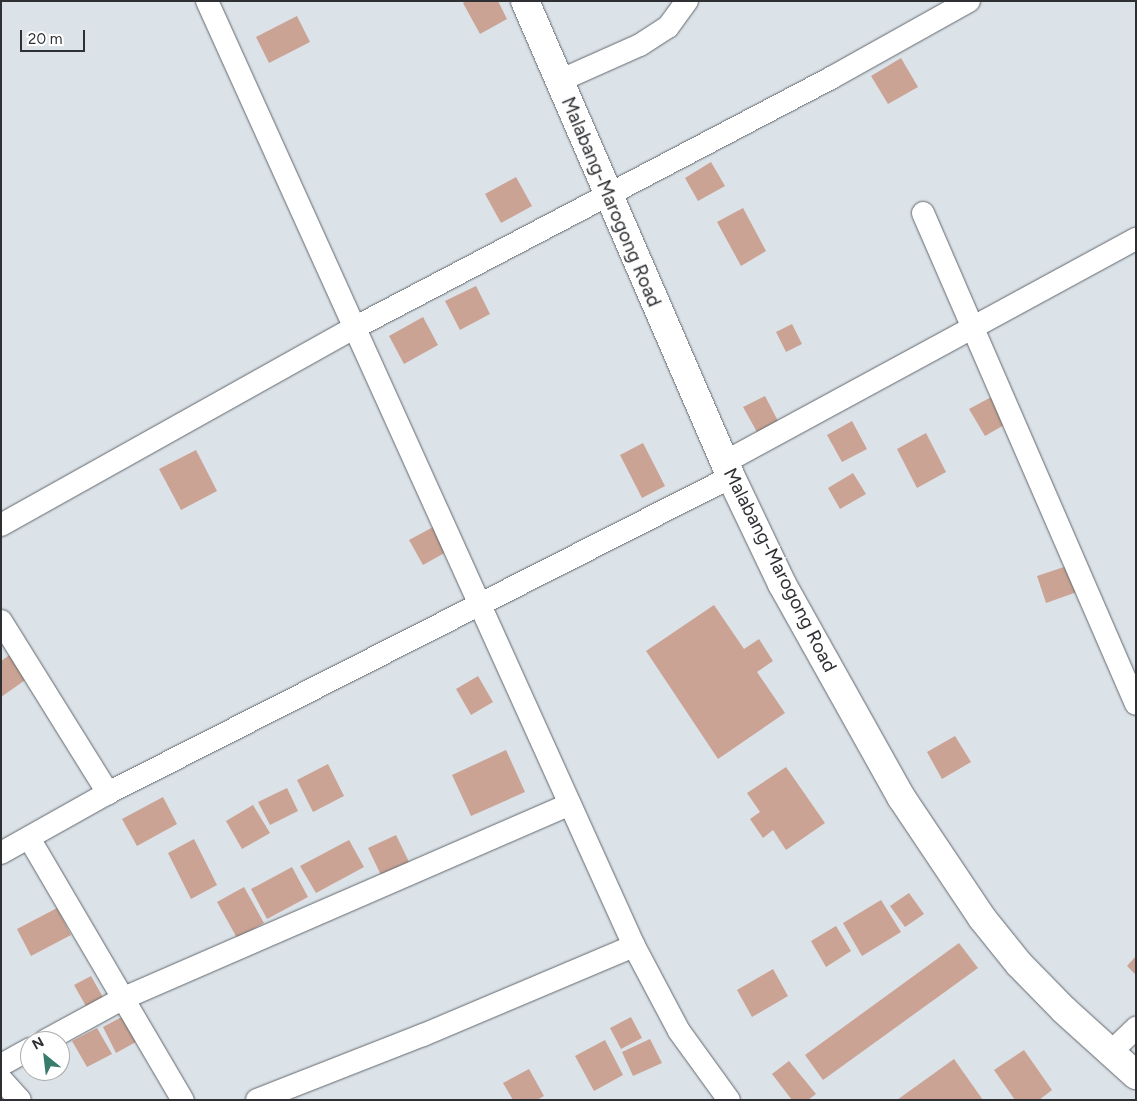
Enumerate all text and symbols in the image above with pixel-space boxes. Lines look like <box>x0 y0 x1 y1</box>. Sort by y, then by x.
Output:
scale bar <box>22 20 88 52</box>
text: 20 m <box>28 30 62 48</box>
street label: Malabang-Marogong Road <box>556 94 666 310</box>
street label: Malabang-Marogong Road <box>719 464 841 676</box>
north arrow <box>20 1031 70 1081</box>
text: N <box>29 1033 47 1053</box>

